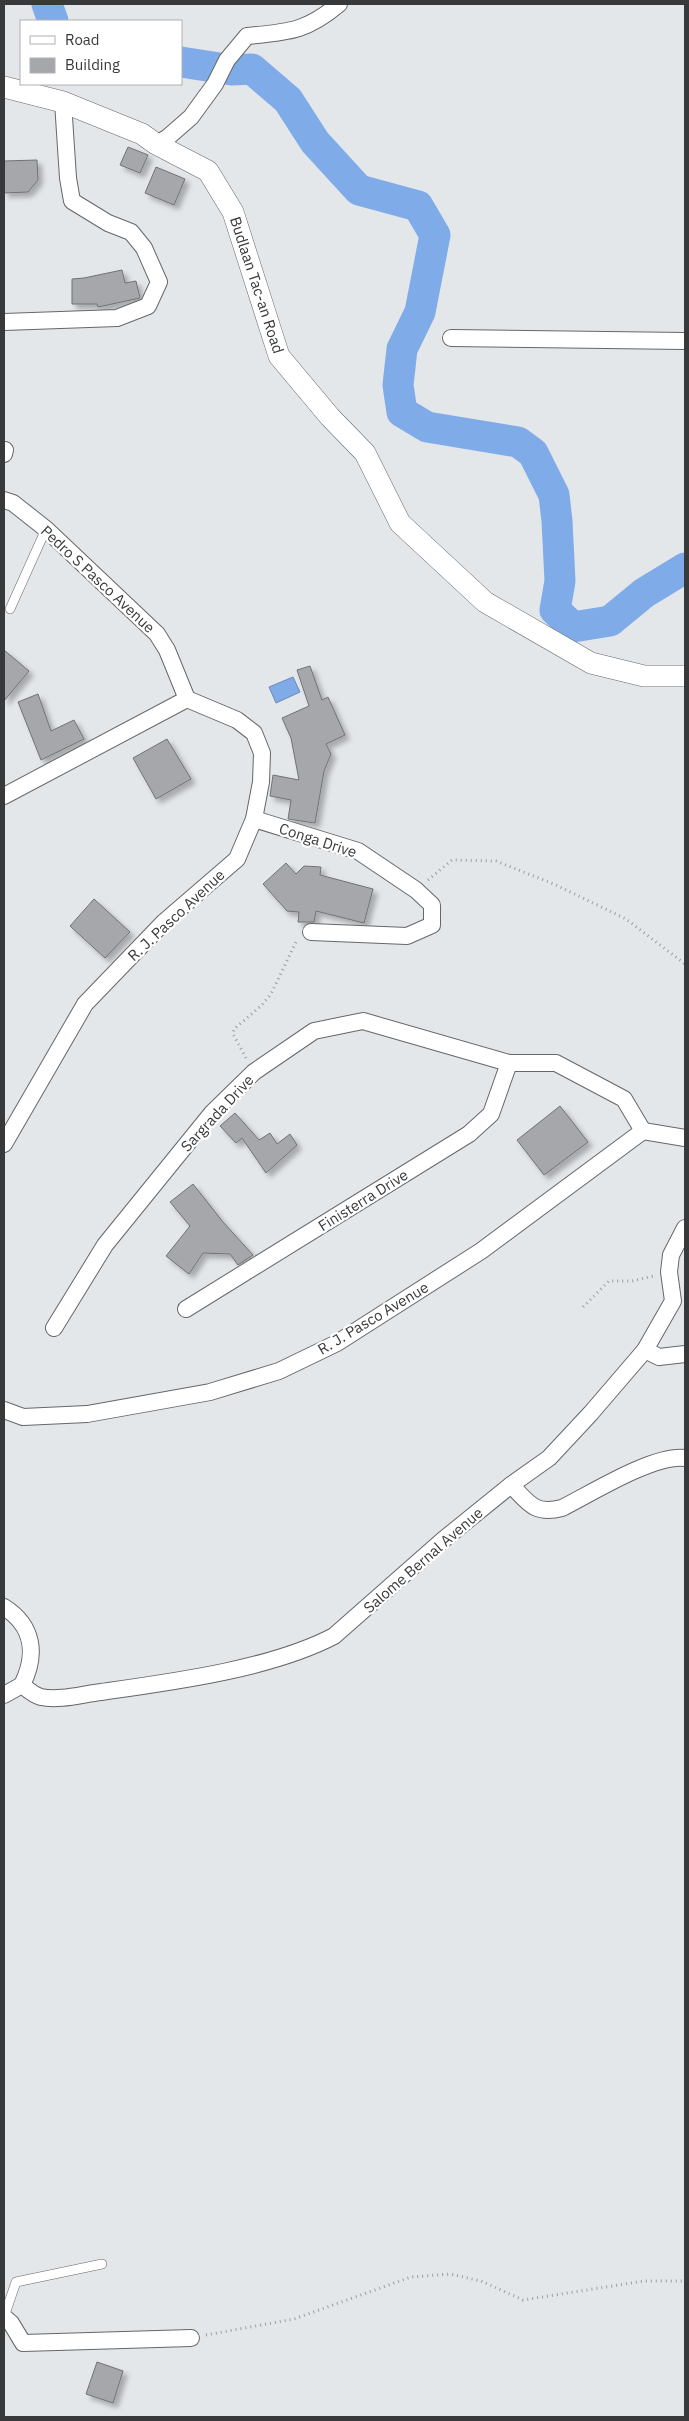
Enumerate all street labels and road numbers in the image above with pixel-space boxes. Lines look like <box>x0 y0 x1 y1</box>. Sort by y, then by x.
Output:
street label: Budlaan Tac-an Road <box>226 214 288 356</box>
street label: Pedro S Pasco Avenue <box>37 521 159 637</box>
street label: Conga Drive <box>277 819 359 861</box>
street label: R. J. Pasco Avenue <box>123 865 229 965</box>
street label: Sargrada Drive <box>177 1071 257 1155</box>
street label: Finisterra Drive <box>315 1165 411 1235</box>
street label: R. J. Pasco Avenue <box>314 1277 432 1359</box>
street label: Salome Bernal Avenue <box>359 1503 487 1617</box>

